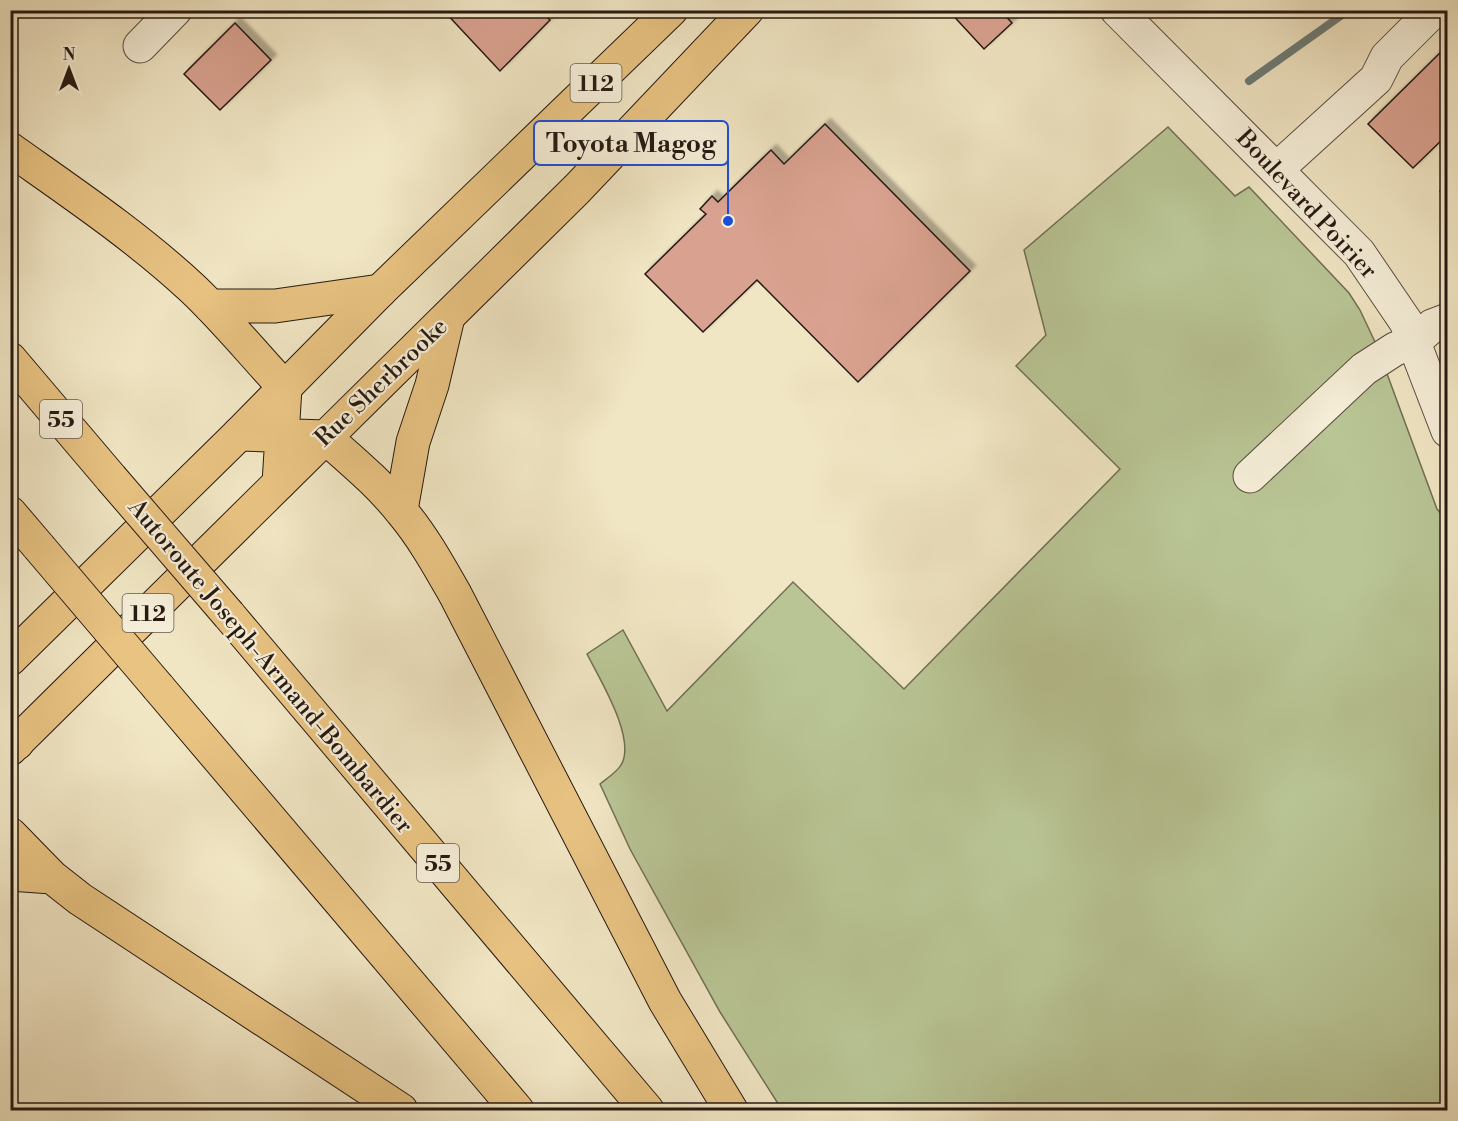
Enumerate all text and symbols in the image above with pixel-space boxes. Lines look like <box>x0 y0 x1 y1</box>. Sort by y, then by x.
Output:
north arrow <box>39 39 99 99</box>
text: N <box>63 45 76 65</box>
road number: 112 <box>570 64 622 102</box>
callout: Toyota Magog <box>534 121 728 165</box>
street label: Boulevard Poirier <box>1229 123 1383 286</box>
text: Toyota Magog <box>546 128 717 160</box>
street label: Rue Sherbrooke <box>309 312 454 454</box>
road number: 55 <box>40 400 82 438</box>
street label: Autoroute Joseph-Armand-Bombardier <box>121 493 419 840</box>
road number: 112 <box>122 594 174 632</box>
road number: 55 <box>417 844 459 882</box>

